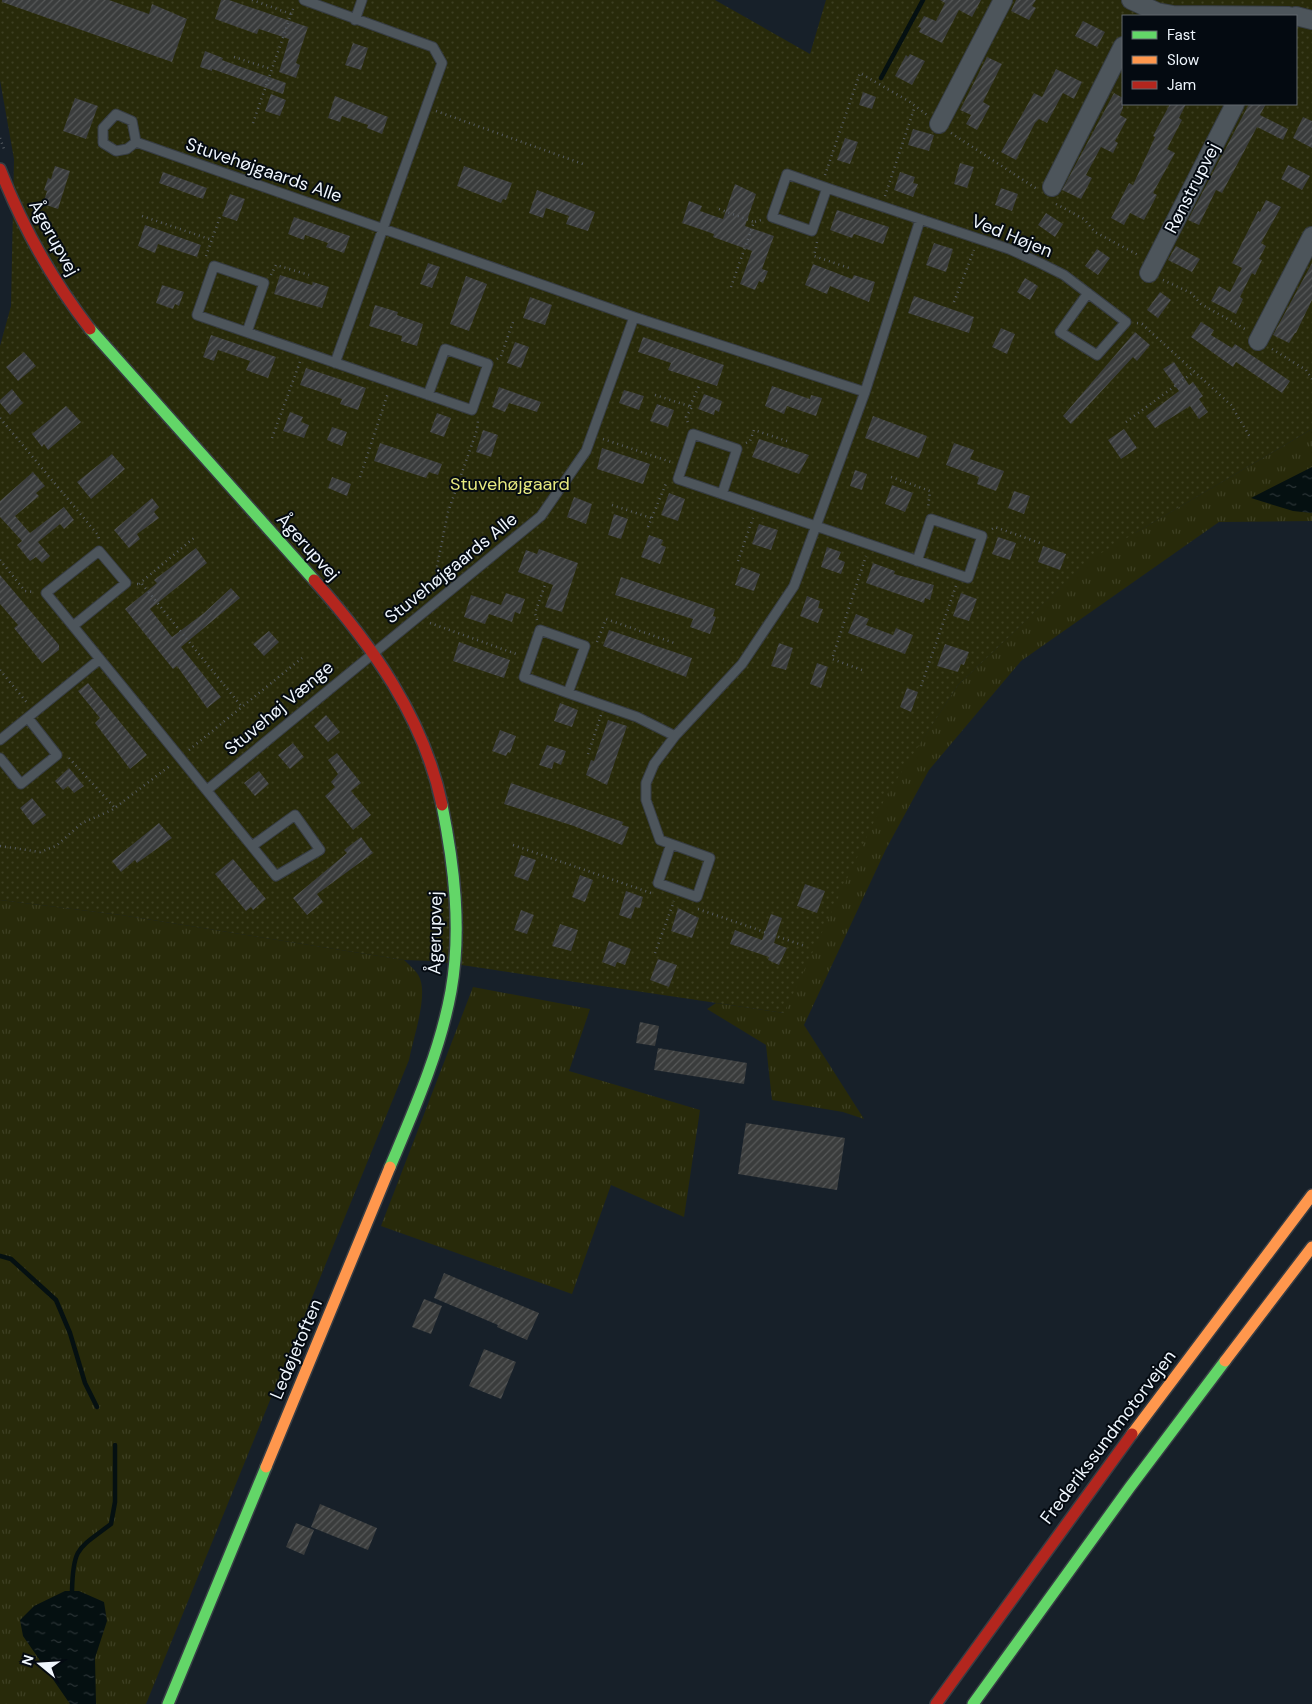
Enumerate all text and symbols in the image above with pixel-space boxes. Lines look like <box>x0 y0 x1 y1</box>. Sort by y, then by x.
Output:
legend <box>1122 15 1297 105</box>
text: Fast <box>1167 25 1196 45</box>
text: Slow <box>1167 50 1200 70</box>
text: Jam <box>1167 75 1196 95</box>
street label: Stuvehøjgaards Alle <box>183 132 345 208</box>
street label: Rønstrupvej <box>1159 138 1225 238</box>
street label: Ågerupvej <box>23 196 85 280</box>
street label: Ved Højen <box>968 209 1056 263</box>
park label: Stuvehøjgaard <box>450 472 570 496</box>
street label: Stuvehøjgaards Alle <box>380 507 522 629</box>
street label: Ågerupvej <box>271 508 345 586</box>
street label: Stuvehøj Vænge <box>220 655 338 761</box>
street label: Ågerupvej <box>422 891 448 975</box>
street label: Ledøjetoften <box>264 1295 328 1403</box>
street label: Frederikssundmotorvejen <box>1035 1345 1181 1529</box>
north arrow <box>15 1639 65 1689</box>
text: N <box>17 1652 38 1668</box>

